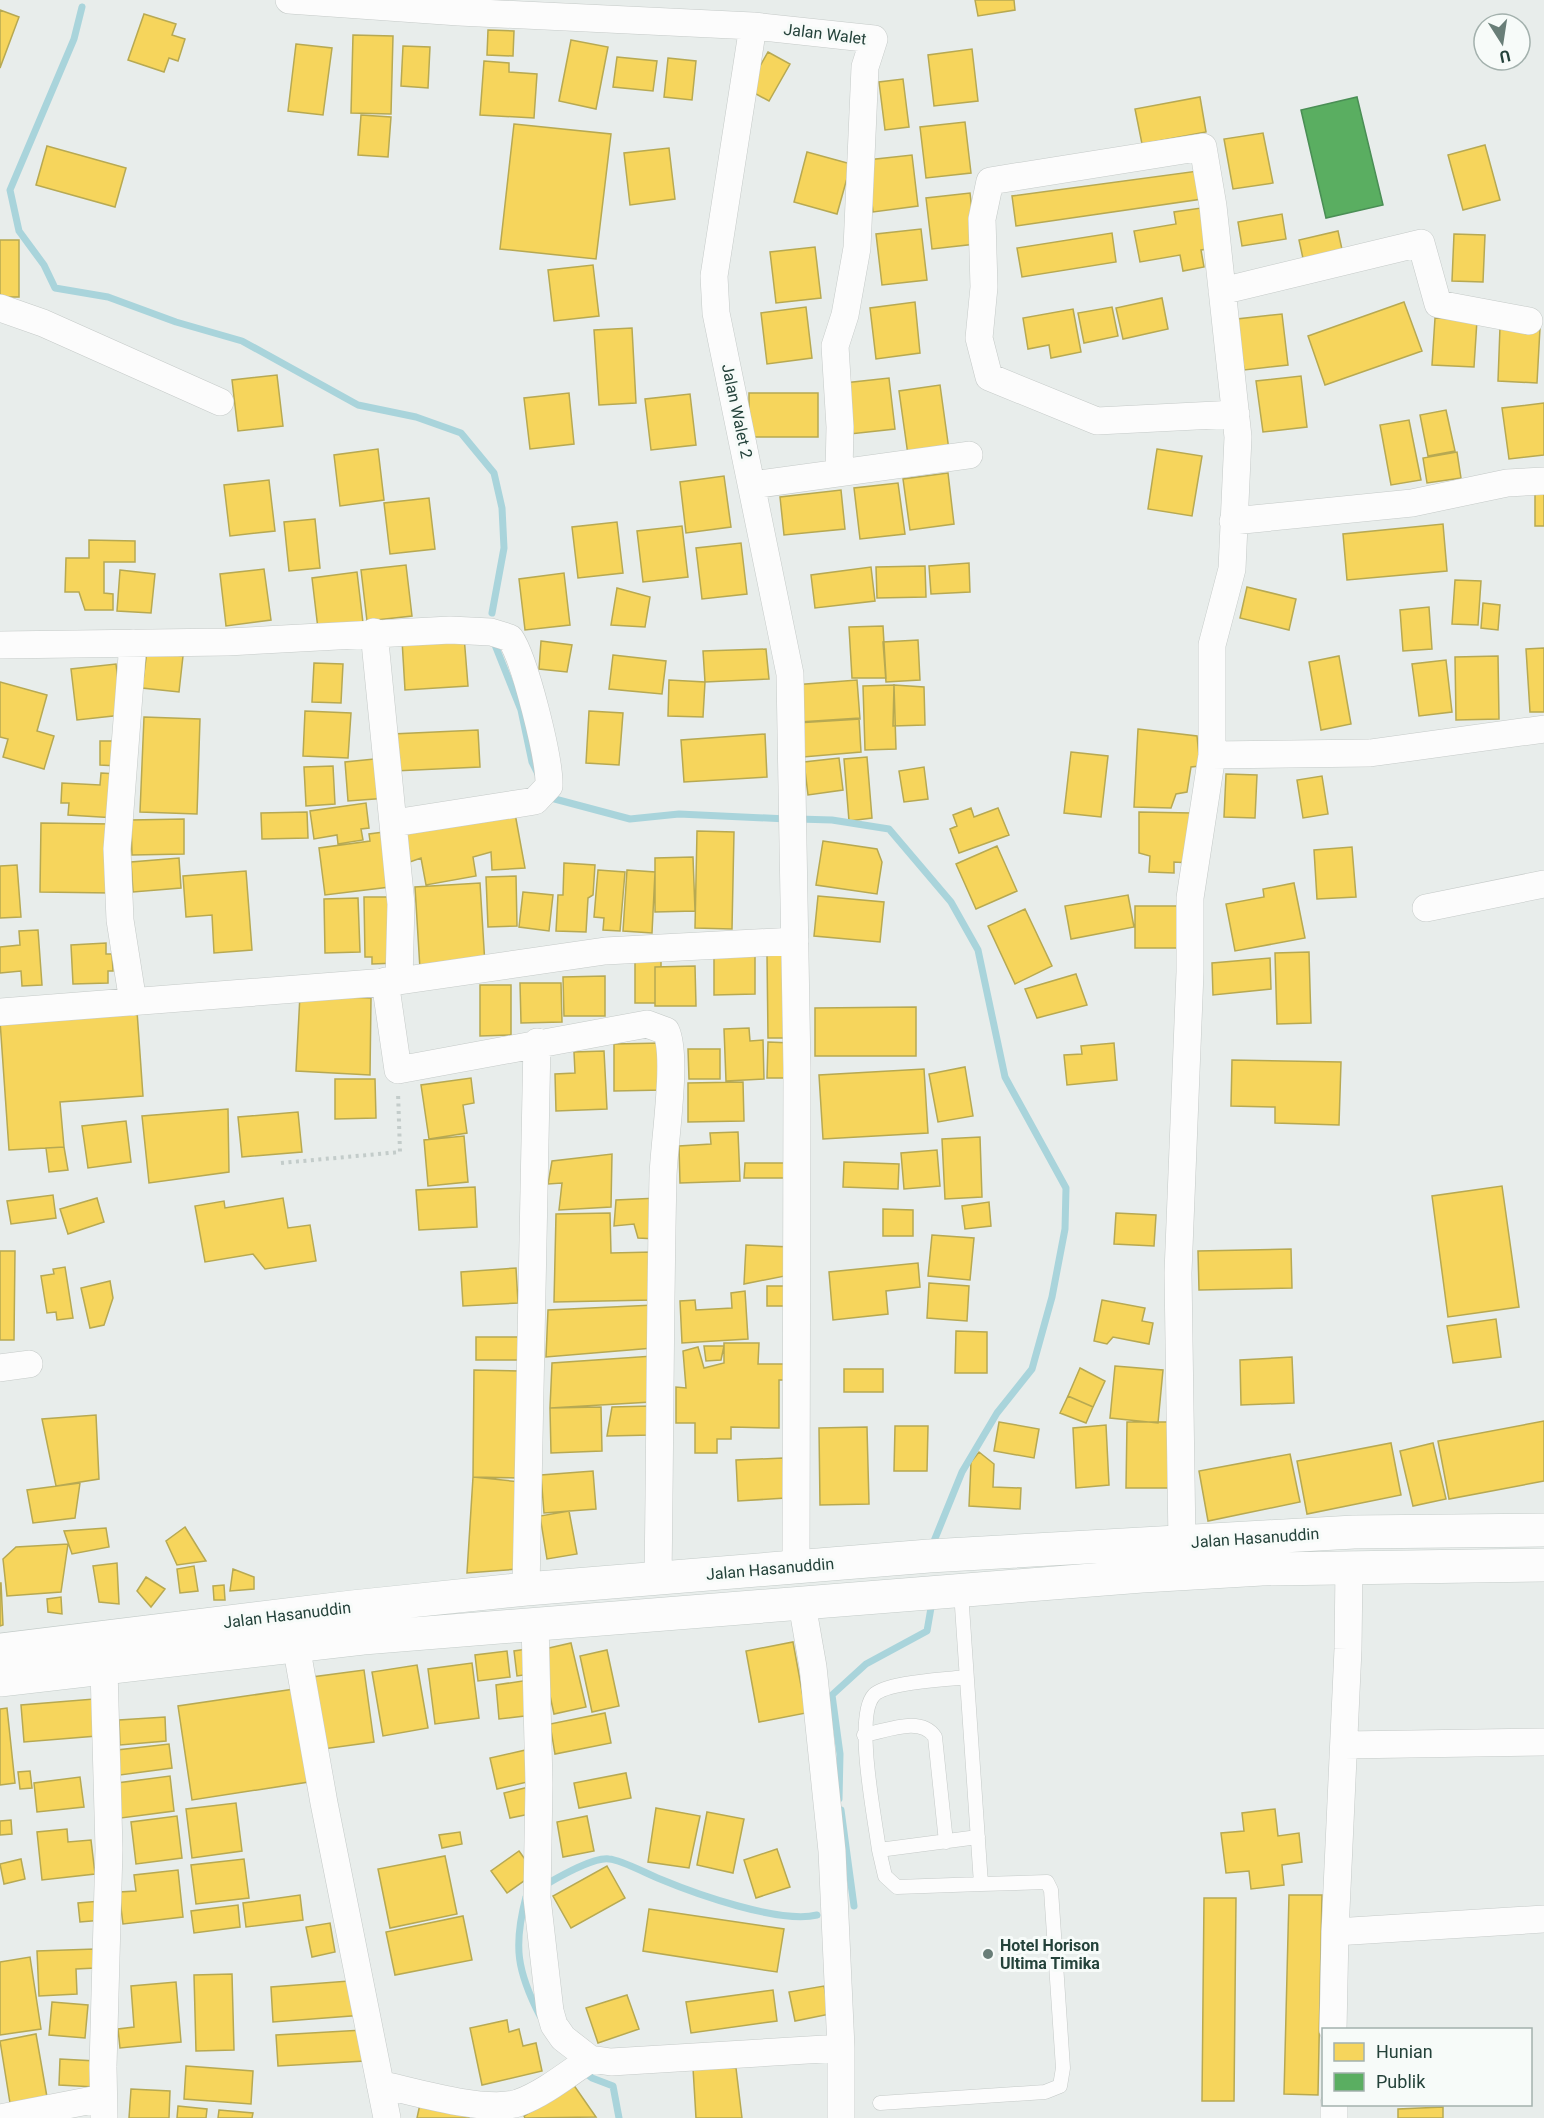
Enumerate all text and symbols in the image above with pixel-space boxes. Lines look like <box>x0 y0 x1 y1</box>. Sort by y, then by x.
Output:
north arrow <box>1472 12 1532 72</box>
street label: Jalan Walet <box>783 20 867 48</box>
text: U <box>1498 46 1512 67</box>
street label: Jalan Walet 2 <box>718 362 756 460</box>
street label: Jalan Hasanuddin <box>1190 1524 1320 1552</box>
street label: Jalan Hasanuddin <box>705 1554 835 1584</box>
street label: Jalan Hasanuddin <box>222 1598 352 1632</box>
place label: Hotel Horison Ultima Timika <box>1000 1936 1100 1973</box>
marker: Hotel Horison Ultima Timika <box>981 1947 995 1961</box>
legend <box>1322 2028 1532 2106</box>
text: Hunian <box>1376 2041 1433 2062</box>
text: Publik <box>1376 2071 1426 2092</box>

